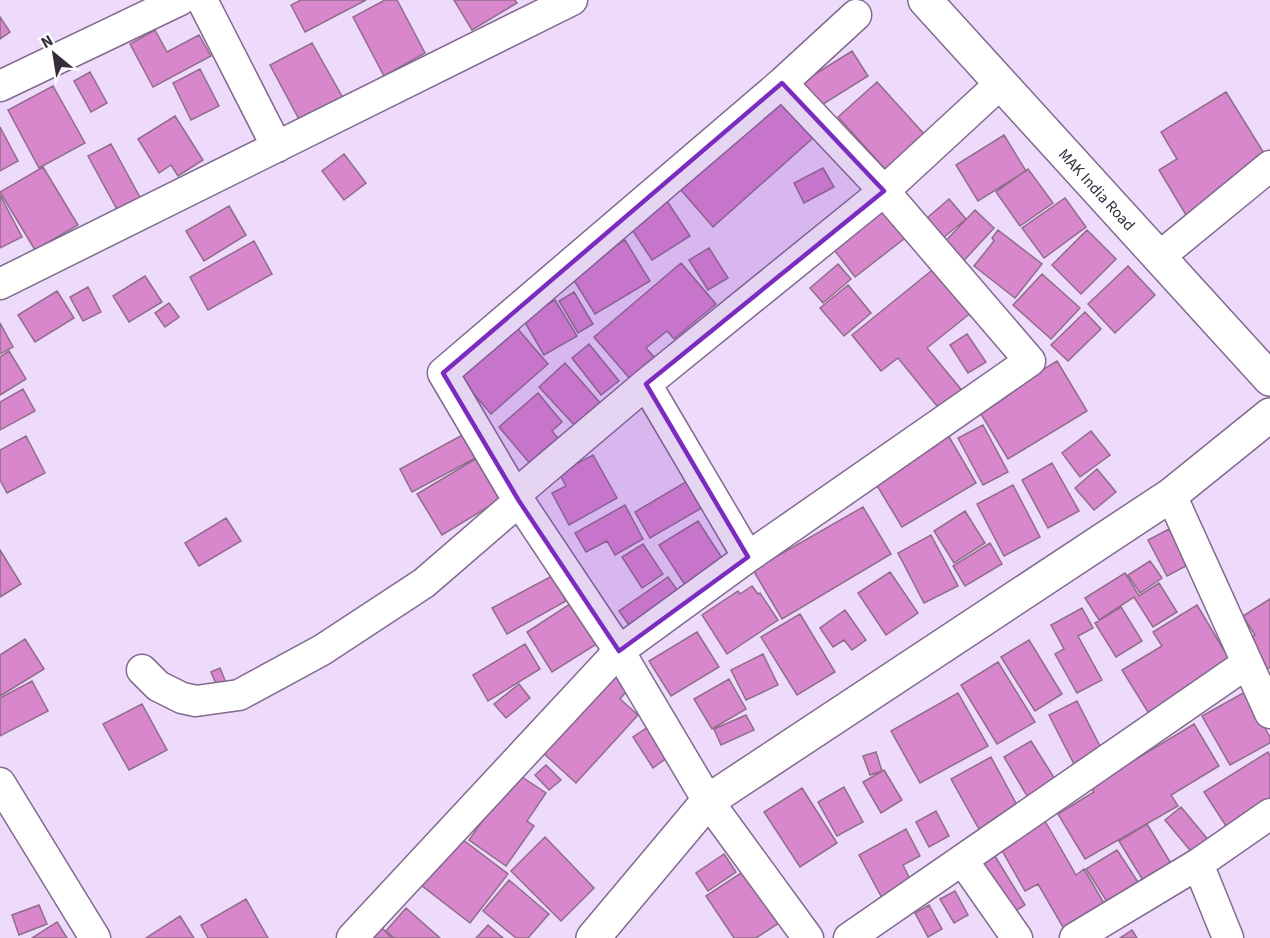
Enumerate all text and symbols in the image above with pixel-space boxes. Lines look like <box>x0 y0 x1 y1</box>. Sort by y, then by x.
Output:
north arrow <box>24 24 84 84</box>
text: N <box>37 30 57 54</box>
street label: MAK India Road <box>1053 144 1140 236</box>

